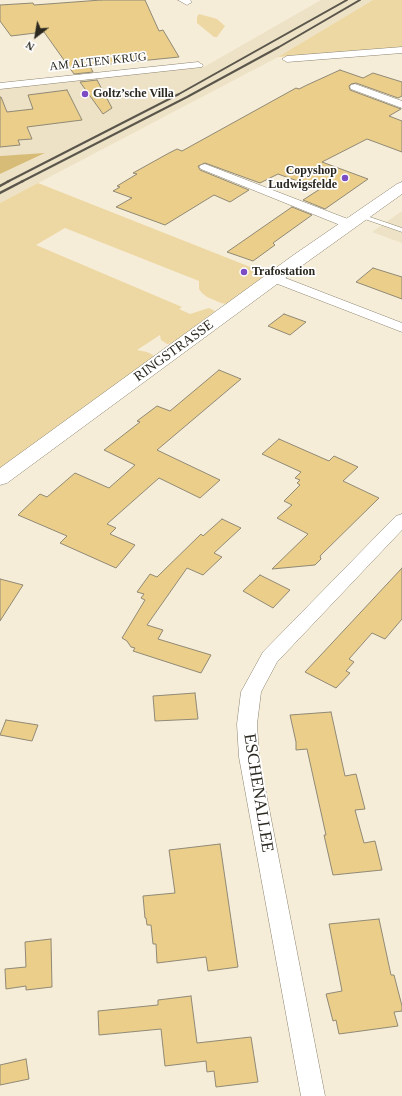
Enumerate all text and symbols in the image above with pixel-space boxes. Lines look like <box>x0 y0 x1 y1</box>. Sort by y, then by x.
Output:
north arrow <box>16 16 56 56</box>
text: N <box>23 39 36 53</box>
street label: AM ALTEN KRUG <box>49 50 147 74</box>
place label: Goltz’sche Villa <box>93 87 174 101</box>
marker: Goltz’sche Villa <box>80 89 90 99</box>
place label: Copyshop Ludwigsfelde <box>268 164 337 192</box>
marker: Copyshop Ludwigsfelde <box>340 173 350 183</box>
place label: Trafostation <box>252 265 315 279</box>
marker: Trafostation <box>239 267 249 277</box>
street label: RINGSTRASSE <box>131 317 217 385</box>
street label: ESCHENALLEE <box>239 732 277 854</box>

